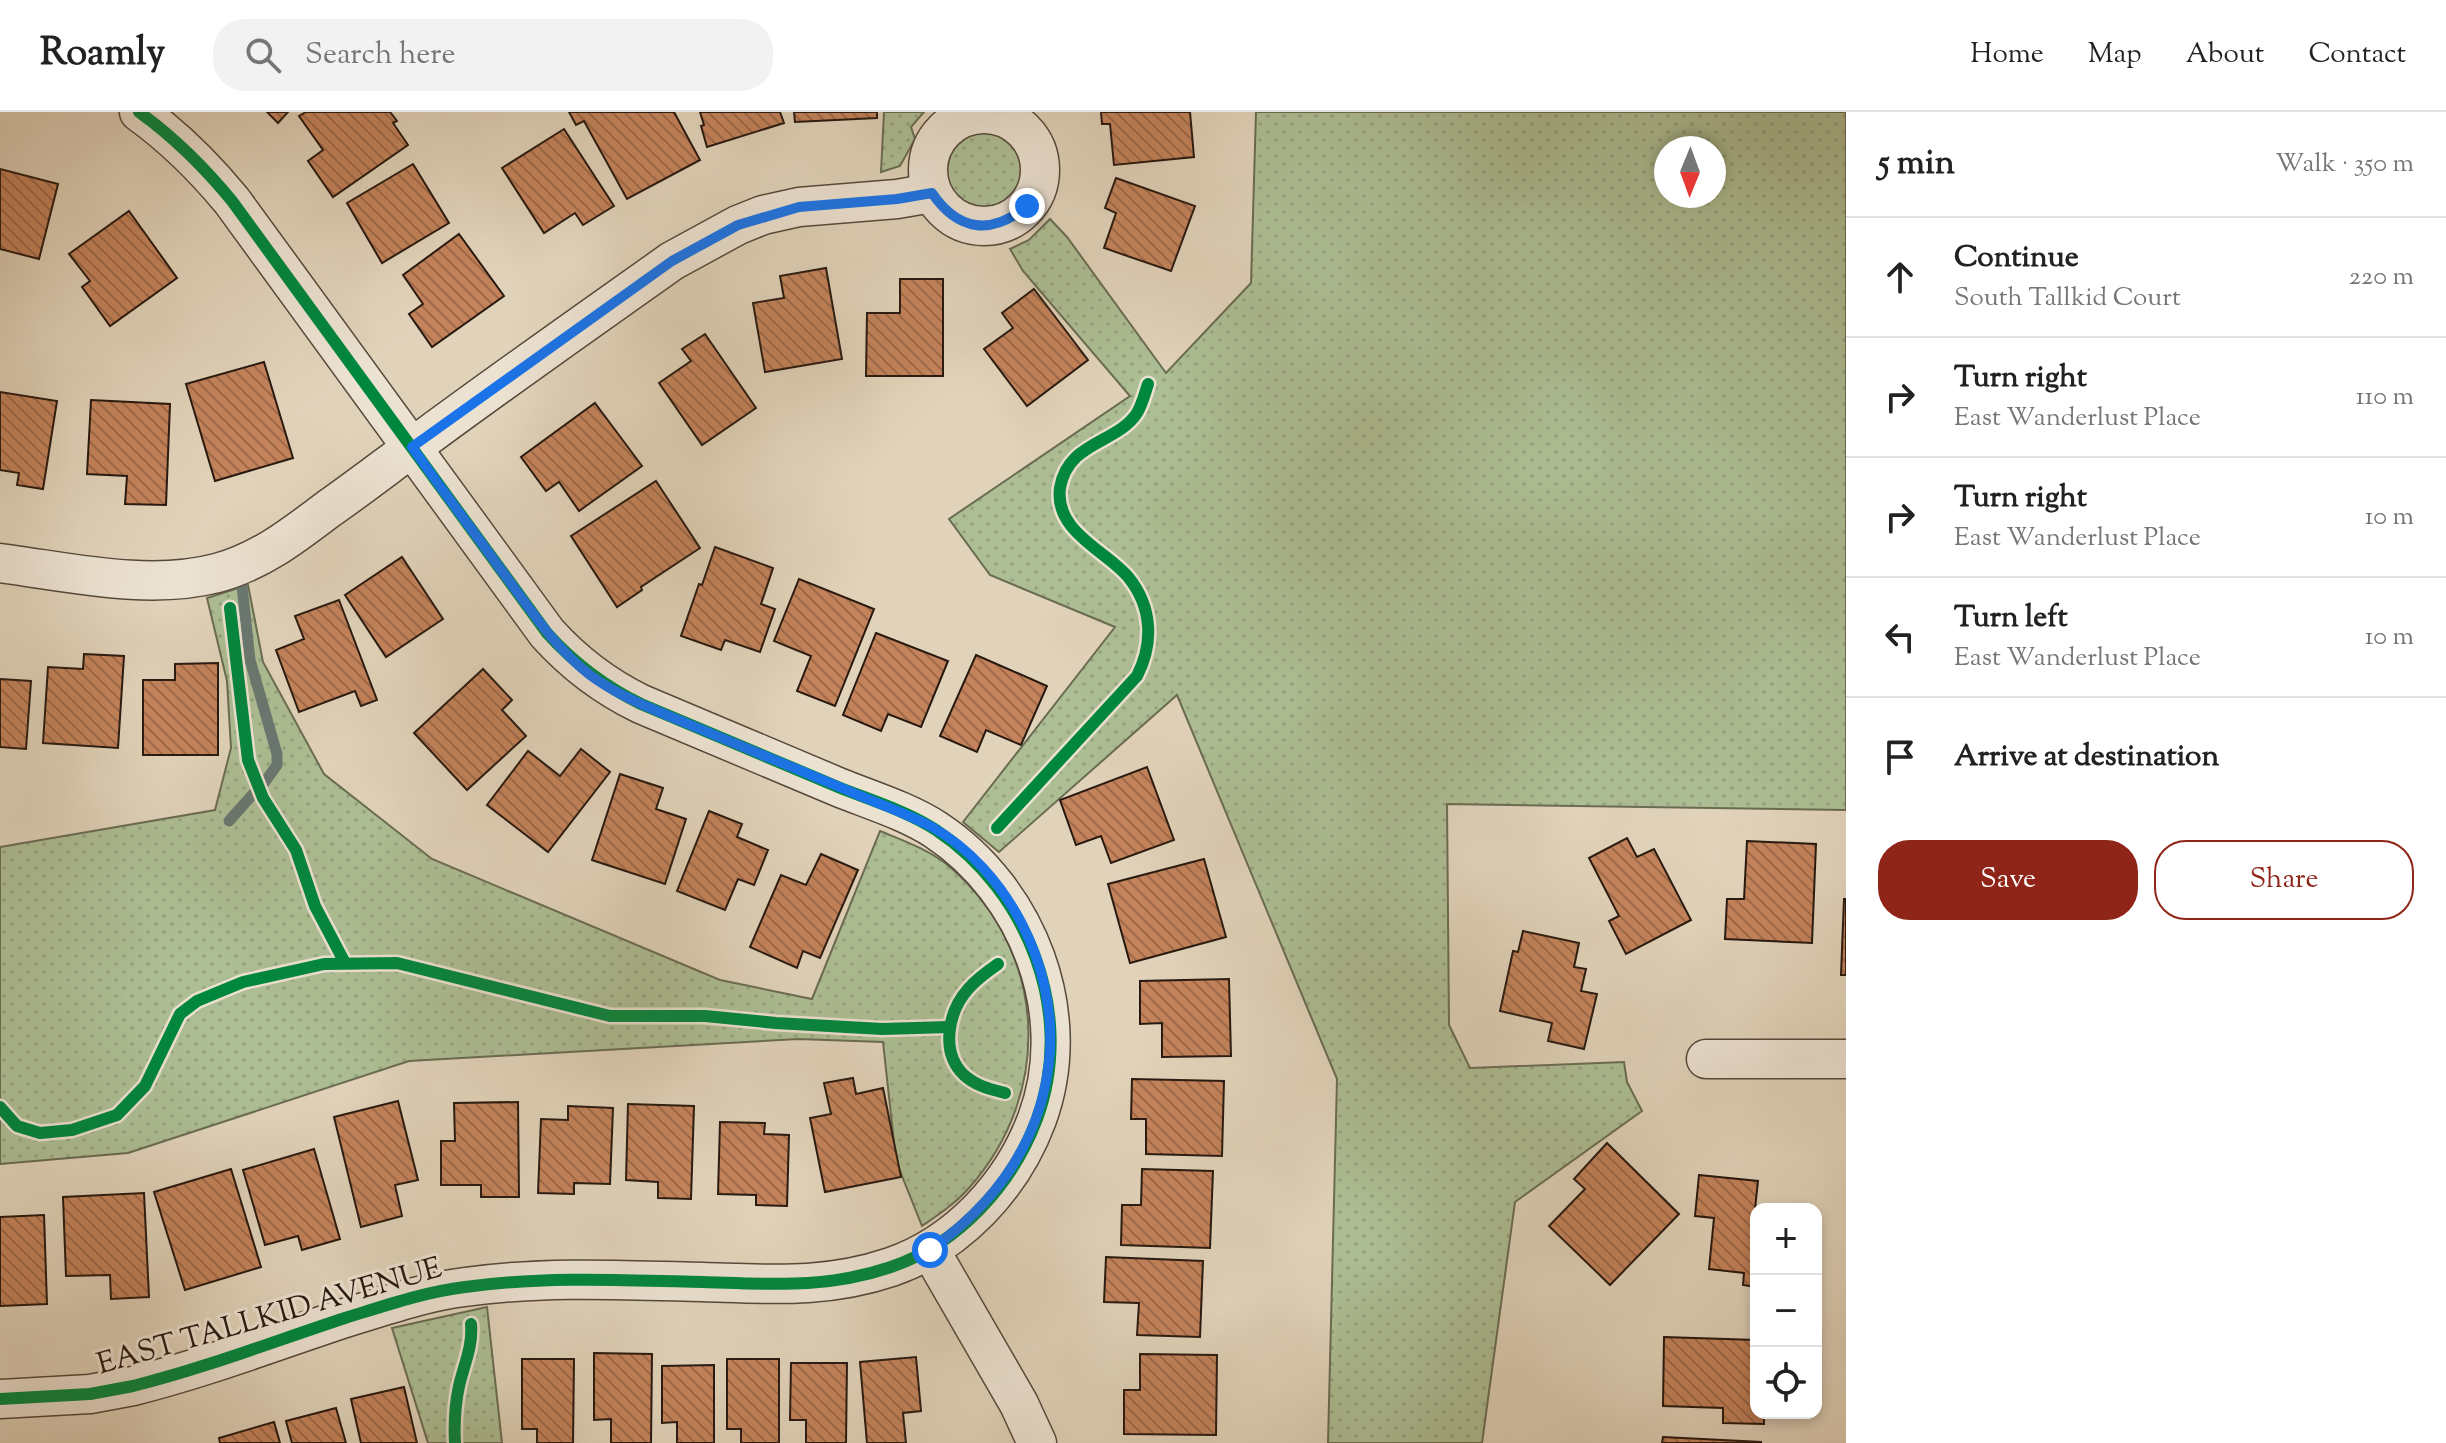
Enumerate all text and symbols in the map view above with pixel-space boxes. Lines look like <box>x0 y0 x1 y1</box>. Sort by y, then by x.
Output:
search box <box>213 19 773 91</box>
text: Roamly <box>40 28 165 82</box>
icon: search <box>241 33 285 77</box>
text: Search here <box>305 34 456 77</box>
text: Home <box>1970 35 2044 75</box>
text: Map <box>2088 35 2142 75</box>
text: About <box>2186 35 2264 75</box>
text: Contact <box>2308 35 2406 75</box>
north arrow <box>1654 136 1726 208</box>
text: 5 min <box>1878 140 1955 189</box>
text: Walk · 350 m <box>2275 146 2414 183</box>
route end <box>1009 188 1045 224</box>
text: Continue <box>1954 237 2079 280</box>
icon: ahead <box>1878 255 1922 299</box>
text: 220 m <box>2349 259 2414 296</box>
text: South Tallkid Court <box>1954 280 2181 317</box>
text: Turn right <box>1954 357 2087 400</box>
icon: right <box>1878 375 1922 419</box>
text: 110 m <box>2356 379 2414 416</box>
text: East Wanderlust Place <box>1954 400 2201 437</box>
text: Turn right <box>1954 477 2087 520</box>
icon: right <box>1878 495 1922 539</box>
text: 10 m <box>2365 499 2414 536</box>
text: East Wanderlust Place <box>1954 520 2201 557</box>
text: Turn left <box>1954 597 2068 640</box>
icon: left <box>1878 615 1922 659</box>
text: 10 m <box>2365 619 2414 656</box>
text: East Wanderlust Place <box>1954 640 2201 677</box>
icon: arrive <box>1878 735 1922 779</box>
text: Arrive at destination <box>1954 736 2219 779</box>
button: Save <box>1878 840 2138 920</box>
button: Share <box>2154 840 2414 920</box>
map controls <box>1750 1203 1822 1419</box>
button: + <box>1750 1203 1822 1275</box>
route start <box>912 1232 948 1268</box>
street label: EAST TALLKID AVENUE <box>92 1248 447 1387</box>
button: − <box>1750 1275 1822 1347</box>
button: locate <box>1750 1347 1822 1419</box>

